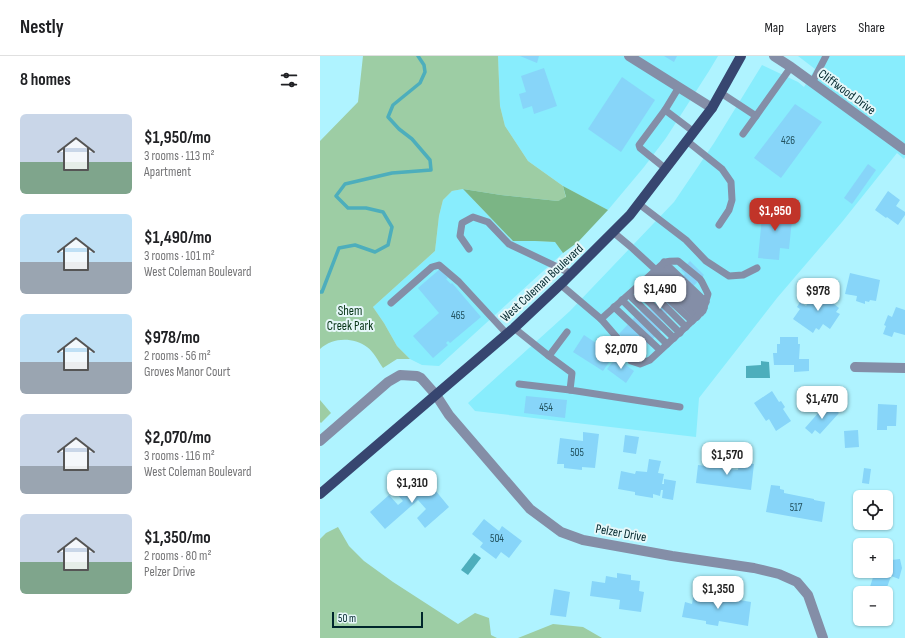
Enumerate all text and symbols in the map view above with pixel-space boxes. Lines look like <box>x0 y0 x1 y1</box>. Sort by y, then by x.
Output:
text: Nestly <box>20 16 64 39</box>
text: Map <box>764 19 784 36</box>
text: Layers <box>806 19 836 36</box>
text: Share <box>858 19 885 36</box>
street label: Cliffwood Drive <box>815 66 879 118</box>
icon: filters <box>278 69 300 91</box>
text: 8 homes <box>20 70 71 90</box>
text: $1,950/mo <box>144 128 211 148</box>
icon: home <box>52 130 100 178</box>
house number: 426 <box>781 134 795 147</box>
text: 3 rooms · 113 m² <box>144 148 215 164</box>
text: Apartment <box>144 164 191 180</box>
pin: $1,950 <box>742 198 808 232</box>
text: $1,950 <box>758 203 792 219</box>
text: $1,490/mo <box>144 228 212 248</box>
icon: home <box>52 230 100 278</box>
street label: West Coleman Boulevard <box>497 241 587 325</box>
text: 3 rooms · 101 m² <box>144 248 215 264</box>
text: West Coleman Boulevard <box>144 264 251 280</box>
pin: $1,490 <box>627 276 693 310</box>
pin: $978 <box>794 278 842 312</box>
text: $1,490 <box>643 281 677 297</box>
text: $978 <box>806 283 830 299</box>
park label: Shem Creek Park <box>327 303 373 334</box>
house number: 465 <box>451 309 465 322</box>
text: $978/mo <box>144 328 200 348</box>
icon: home <box>52 330 100 378</box>
pin: $2,070 <box>588 336 654 370</box>
text: $2,070 <box>604 341 638 357</box>
text: 2 rooms · 56 m² <box>144 348 211 364</box>
text: Groves Manor Court <box>144 364 231 380</box>
pin: $1,470 <box>789 386 855 420</box>
text: $1,470 <box>806 391 838 407</box>
house number: 454 <box>539 401 553 414</box>
text: $2,070/mo <box>144 428 211 448</box>
icon: home <box>52 430 100 478</box>
pin: $1,570 <box>694 442 760 476</box>
house number: 505 <box>570 446 584 459</box>
text: $1,570 <box>711 447 743 463</box>
text: 3 rooms · 116 m² <box>144 448 215 464</box>
text: West Coleman Boulevard <box>144 464 251 480</box>
pin: $1,310 <box>379 470 445 504</box>
text: $1,310 <box>396 475 428 491</box>
map controls <box>853 490 893 626</box>
button: locate <box>853 490 893 530</box>
house number: 517 <box>790 501 803 514</box>
street label: Pelzer Drive <box>594 521 648 545</box>
text: $1,350/mo <box>144 528 211 548</box>
icon: home <box>52 530 100 578</box>
house number: 504 <box>490 532 504 545</box>
button: + <box>853 538 893 578</box>
text: 2 rooms · 80 m² <box>144 548 211 564</box>
text: Pelzer Drive <box>144 564 195 580</box>
pin: $1,350 <box>685 576 751 610</box>
text: $1,350 <box>702 581 734 597</box>
button: − <box>853 586 893 626</box>
scale bar <box>332 610 423 629</box>
text: 50 m <box>338 612 356 625</box>

